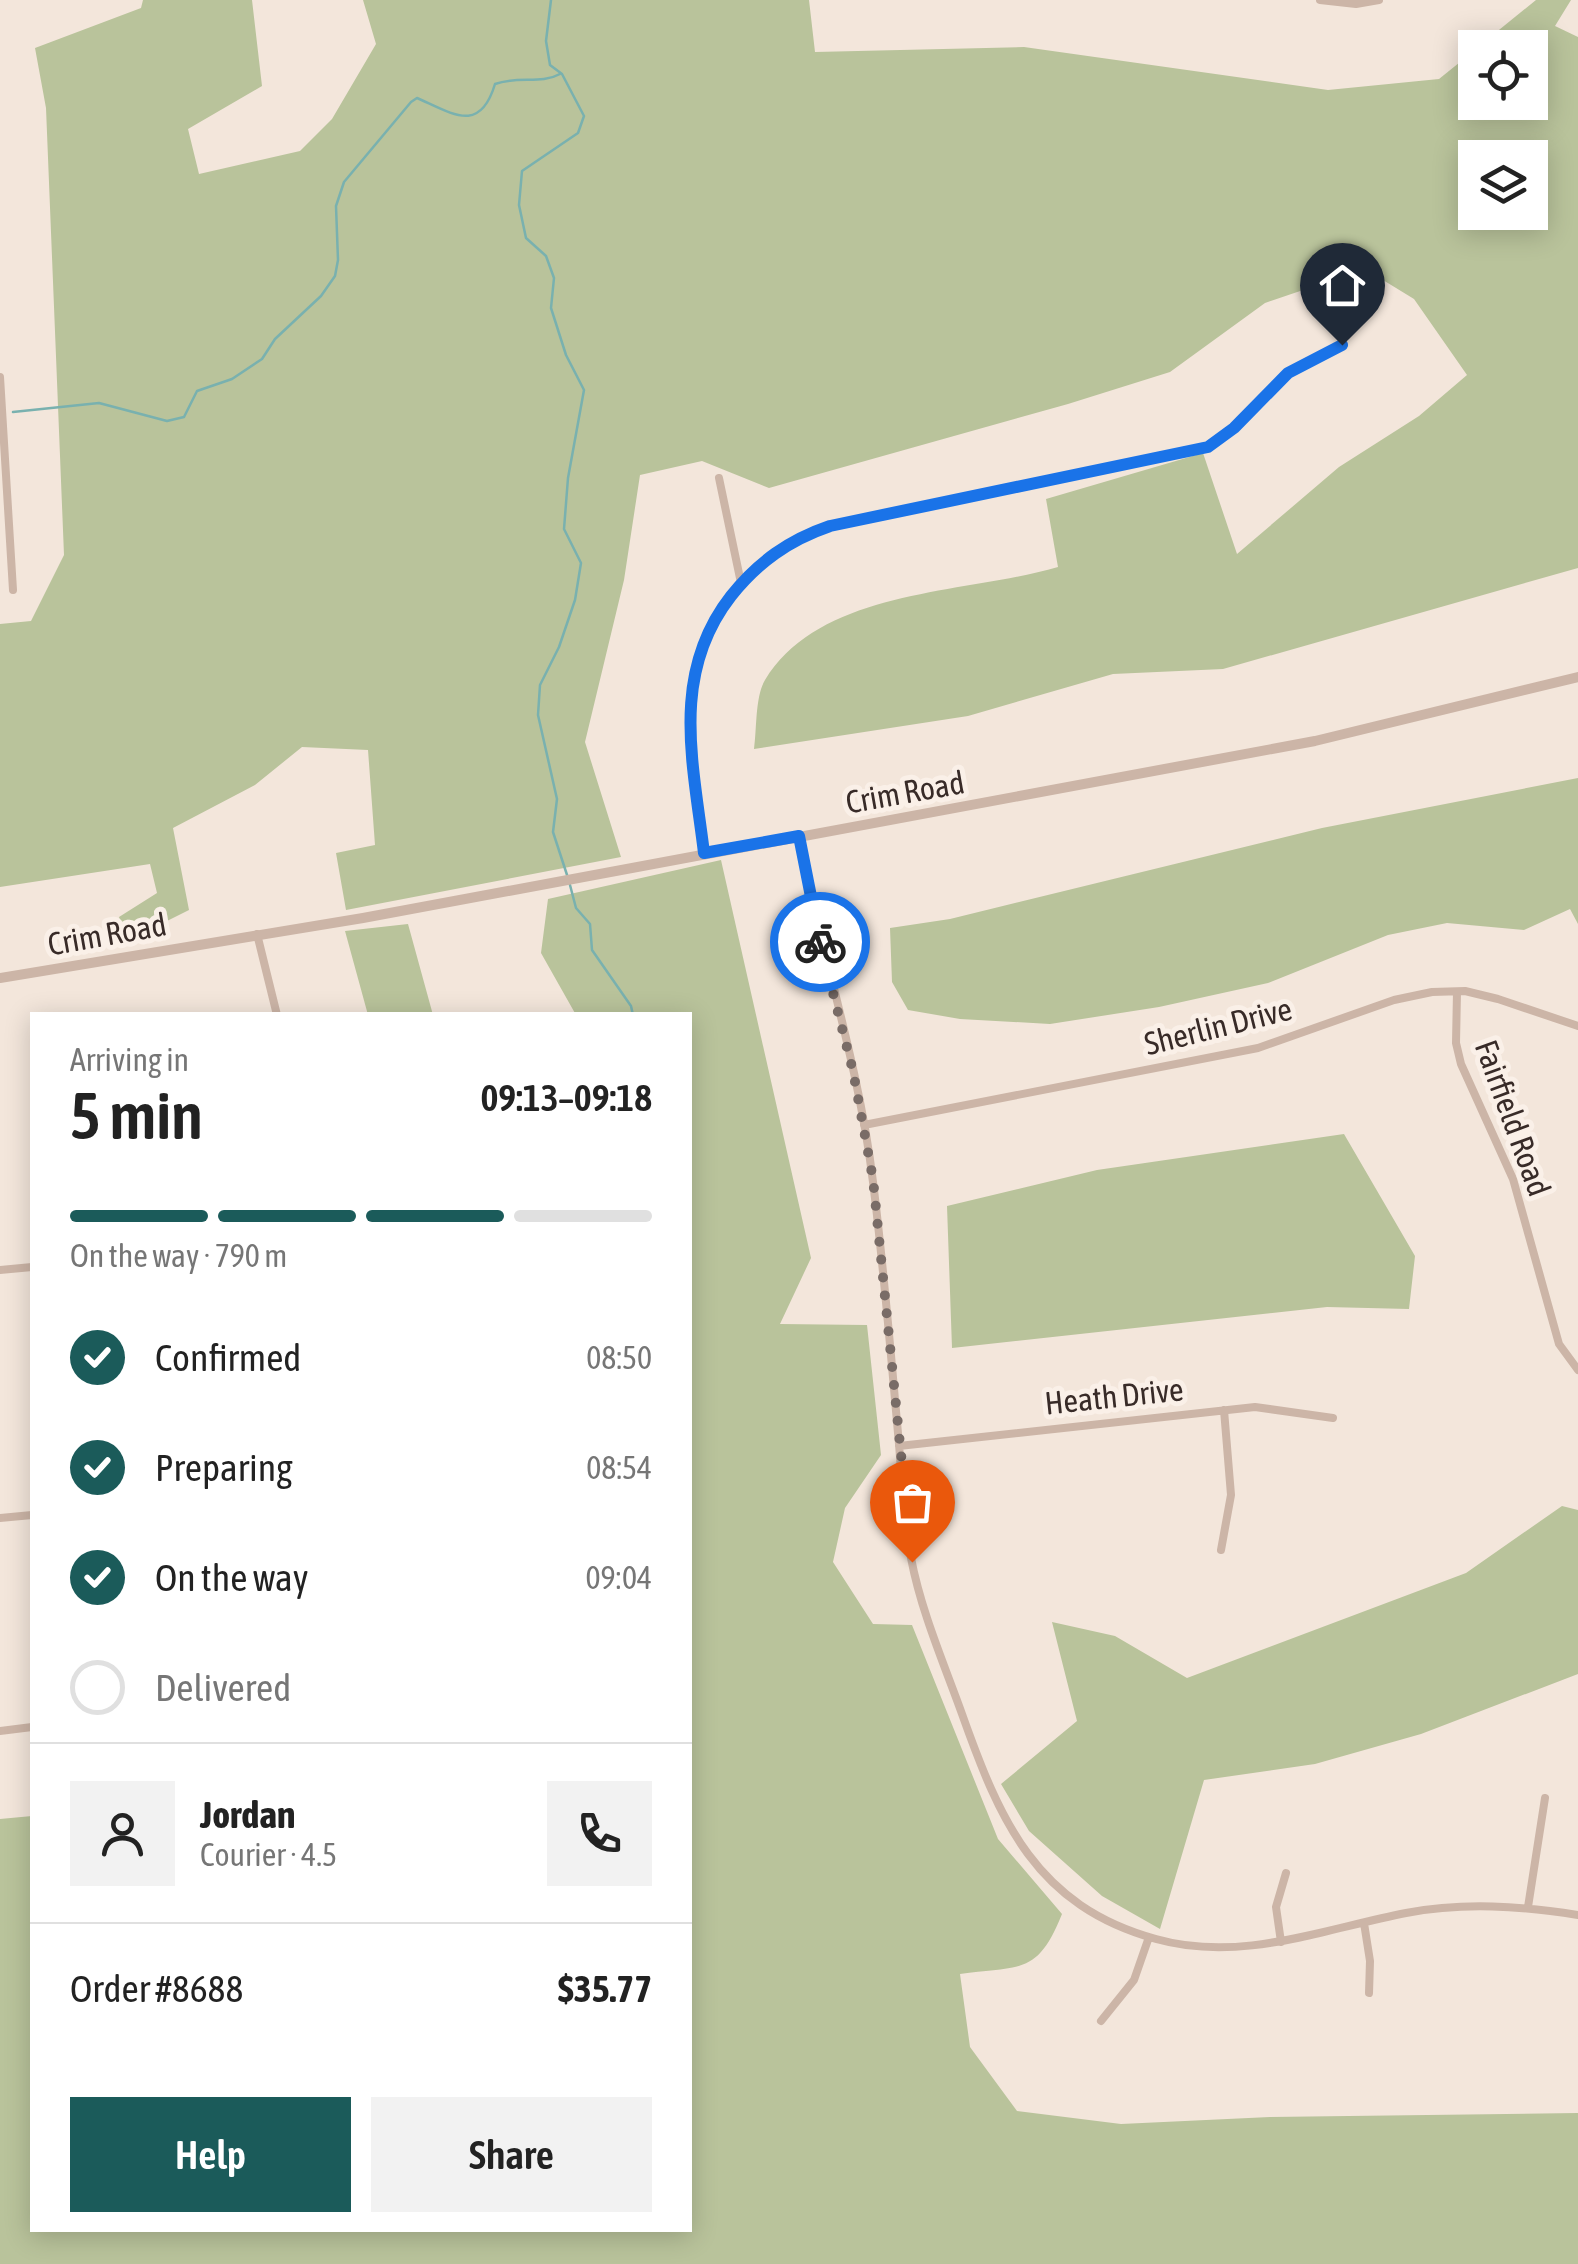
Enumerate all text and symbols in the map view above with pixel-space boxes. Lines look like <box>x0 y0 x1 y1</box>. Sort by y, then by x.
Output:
map controls <box>1458 30 1548 230</box>
button: locate <box>1458 30 1548 120</box>
button: layers <box>1458 140 1548 230</box>
pin <box>1300 243 1385 346</box>
icon: home <box>1315 258 1370 313</box>
street label: Crim Road <box>843 763 967 821</box>
courier <box>770 892 870 992</box>
street label: Crim Road <box>45 905 169 963</box>
icon: bike <box>793 915 848 970</box>
street label: Sherlin Drive <box>1140 990 1296 1062</box>
street label: Fairfield Road <box>1468 1035 1558 1201</box>
text: Arriving in <box>70 1041 189 1078</box>
text: 09:13–09:18 <box>480 1076 652 1119</box>
text: 5 min <box>70 1078 203 1153</box>
text: On the way · 790 m <box>70 1237 287 1274</box>
icon: check <box>70 1330 125 1385</box>
text: Confirmed <box>155 1336 301 1379</box>
text: 08:50 <box>586 1339 652 1376</box>
street label: Heath Drive <box>1043 1370 1185 1422</box>
icon: check <box>70 1440 125 1495</box>
text: Preparing <box>155 1446 293 1489</box>
text: 08:54 <box>586 1449 652 1486</box>
pin <box>870 1460 955 1563</box>
icon: bag <box>885 1475 940 1530</box>
icon: check <box>70 1550 125 1605</box>
text: On the way <box>155 1556 308 1599</box>
text: 09:04 <box>586 1559 652 1596</box>
text: Delivered <box>155 1666 291 1709</box>
button: person <box>70 1781 175 1886</box>
button: phone <box>547 1781 652 1886</box>
text: Jordan <box>200 1793 295 1836</box>
text: Courier · 4.5 <box>200 1836 337 1873</box>
text: Order #8688 <box>70 1967 243 2010</box>
text: $35.77 <box>558 1967 652 2010</box>
button: Help <box>70 2097 351 2212</box>
button: Share <box>371 2097 652 2212</box>

